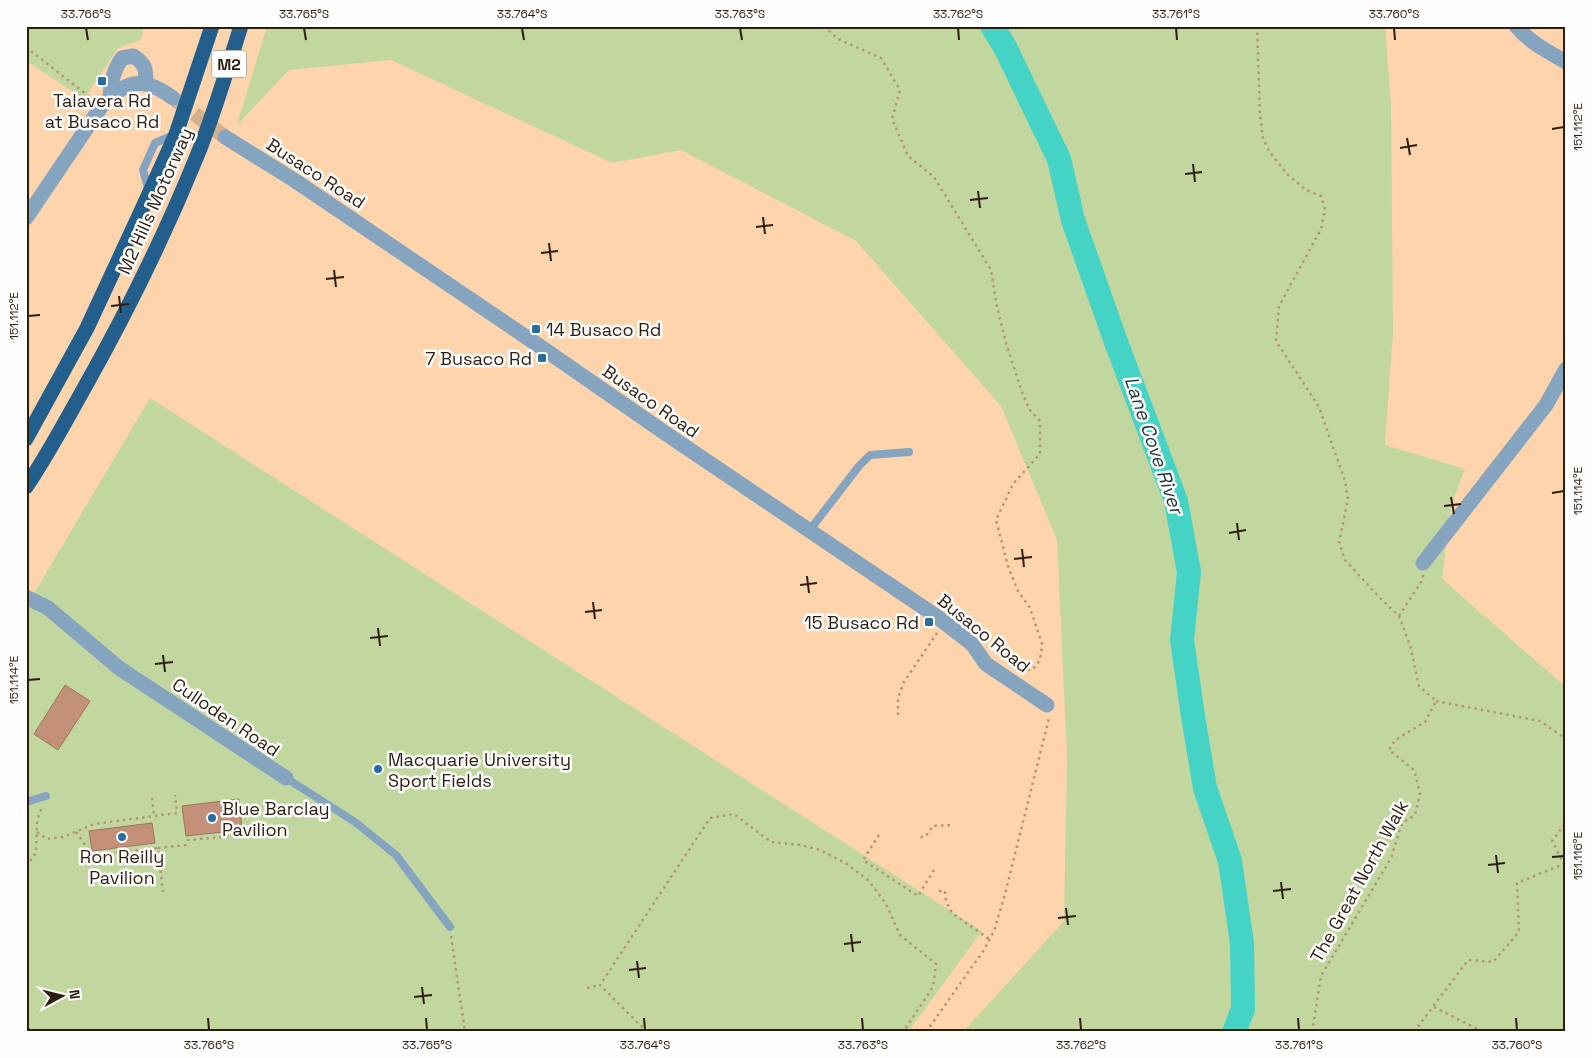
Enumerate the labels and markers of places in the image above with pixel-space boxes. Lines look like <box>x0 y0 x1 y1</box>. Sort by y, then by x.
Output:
marker: Talavera Rd at Busaco Rd <box>96 75 108 87</box>
place label: Talavera Rd at Busaco Rd <box>45 89 159 133</box>
place label: 14 Busaco Rd <box>546 318 661 341</box>
marker: 14 Busaco Rd <box>530 323 542 335</box>
place label: 7 Busaco Rd <box>425 347 532 370</box>
marker: 7 Busaco Rd <box>536 352 548 364</box>
place label: 15 Busaco Rd <box>804 611 919 634</box>
marker: 15 Busaco Rd <box>923 616 935 628</box>
place label: Macquarie University Sport Fields <box>388 748 571 792</box>
marker: Macquarie University Sport Fields <box>372 763 384 775</box>
place label: Blue Barclay Pavilion <box>222 797 330 841</box>
marker: Blue Barclay Pavilion <box>206 812 218 824</box>
marker: Ron Reilly Pavilion <box>116 831 128 843</box>
place label: Ron Reilly Pavilion <box>80 845 164 889</box>

